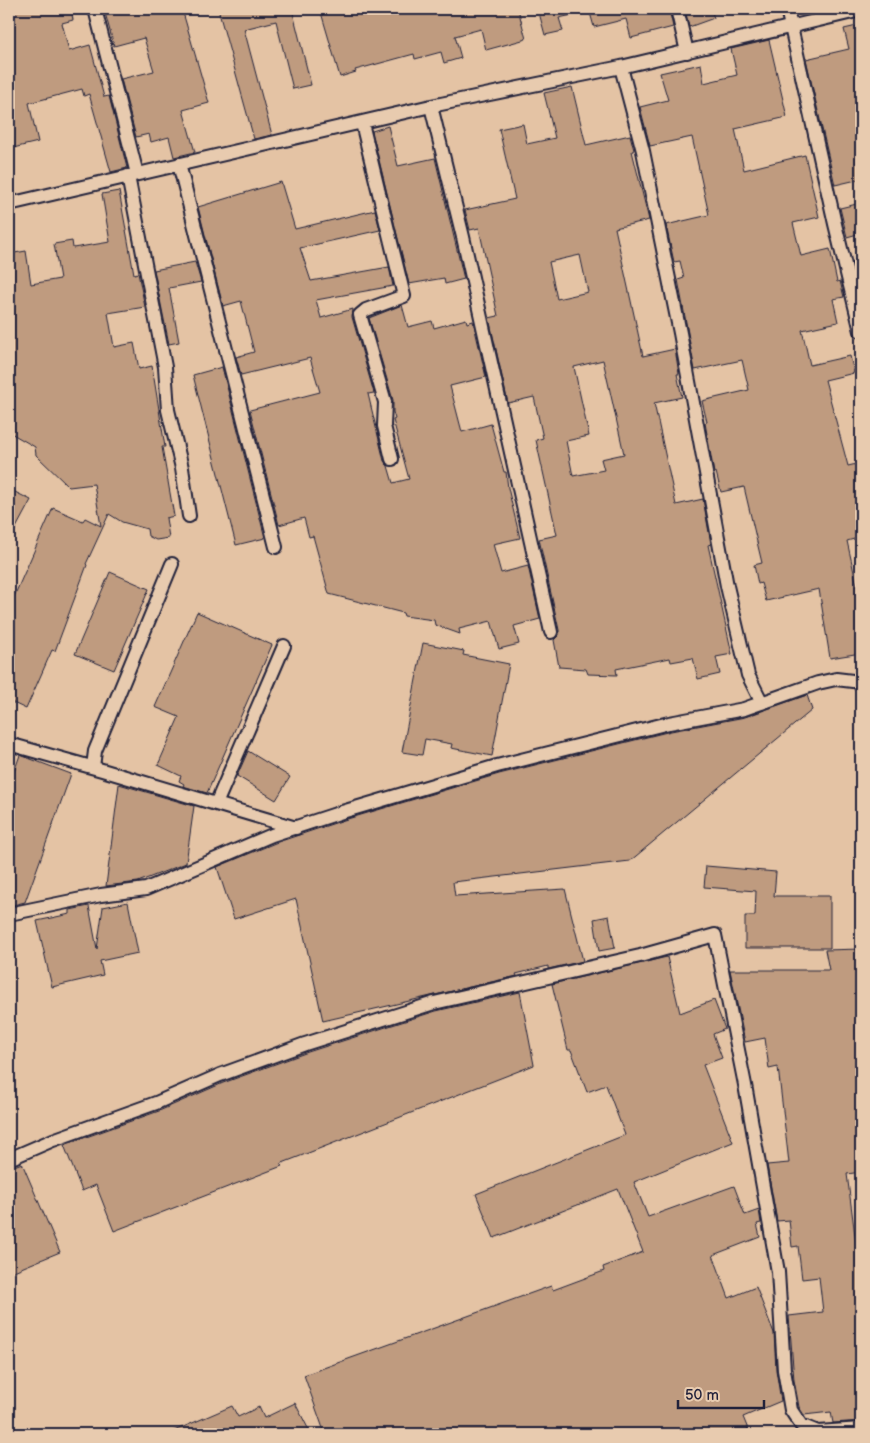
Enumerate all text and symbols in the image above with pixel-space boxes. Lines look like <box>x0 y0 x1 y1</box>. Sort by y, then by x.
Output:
scale bar <box>678 1378 764 1410</box>
text: 50 m <box>685 1386 719 1405</box>

